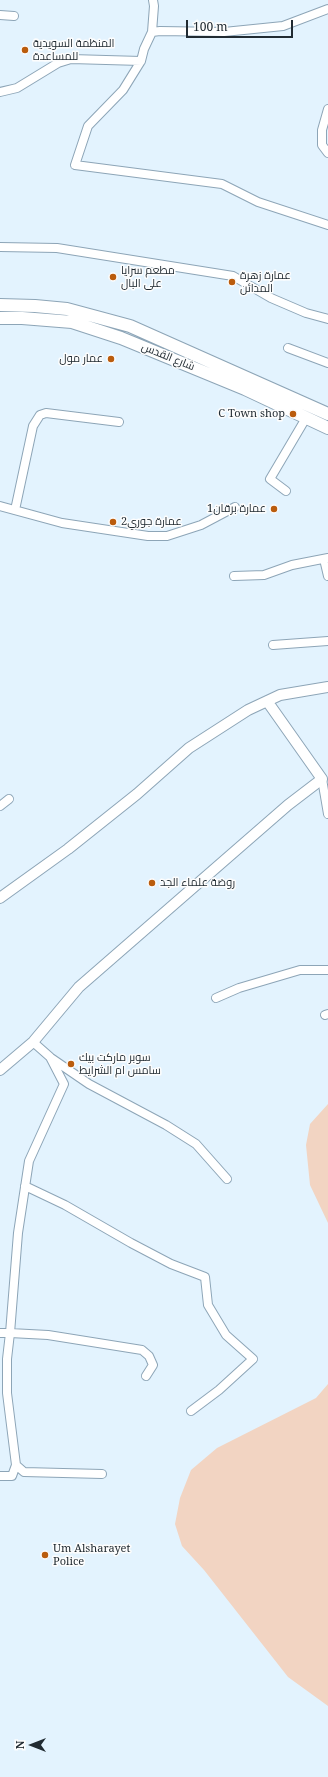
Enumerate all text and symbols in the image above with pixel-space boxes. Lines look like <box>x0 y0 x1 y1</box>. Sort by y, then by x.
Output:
scale bar <box>188 12 295 38</box>
text: 100 m <box>193 18 228 35</box>
place label: المنظمة السويدية للمساعدة <box>33 37 114 63</box>
marker: المنظمة السويدية للمساعدة <box>20 45 30 55</box>
place label: مطعم سرايا على البال <box>121 264 175 290</box>
place label: عمارة زهرة المدائن <box>240 269 291 295</box>
marker: مطعم سرايا على البال <box>108 272 118 282</box>
marker: عمارة زهرة المدائن <box>227 277 237 287</box>
street label: شارع القدس <box>139 340 197 374</box>
place label: عمار مول <box>59 352 103 366</box>
marker: عمار مول <box>106 354 116 364</box>
place label: C Town shop <box>218 407 285 421</box>
marker: C Town shop <box>288 409 298 419</box>
place label: 1عمارة برقان <box>207 502 266 516</box>
marker: 1عمارة برقان <box>269 504 279 514</box>
place label: عمارة جوري2 <box>121 515 182 529</box>
marker: عمارة جوري2 <box>108 517 118 527</box>
place label: روضة علماء الجد <box>160 876 235 890</box>
marker: روضة علماء الجد <box>147 878 157 888</box>
place label: سوبر ماركت بيك سامس ام الشرايط <box>79 1051 161 1077</box>
marker: سوبر ماركت بيك سامس ام الشرايط <box>66 1059 76 1069</box>
place label: Um Alsharayet Police <box>53 1542 130 1568</box>
marker: Um Alsharayet Police <box>40 1550 50 1560</box>
north arrow <box>12 1725 52 1765</box>
text: N <box>12 1741 27 1749</box>

